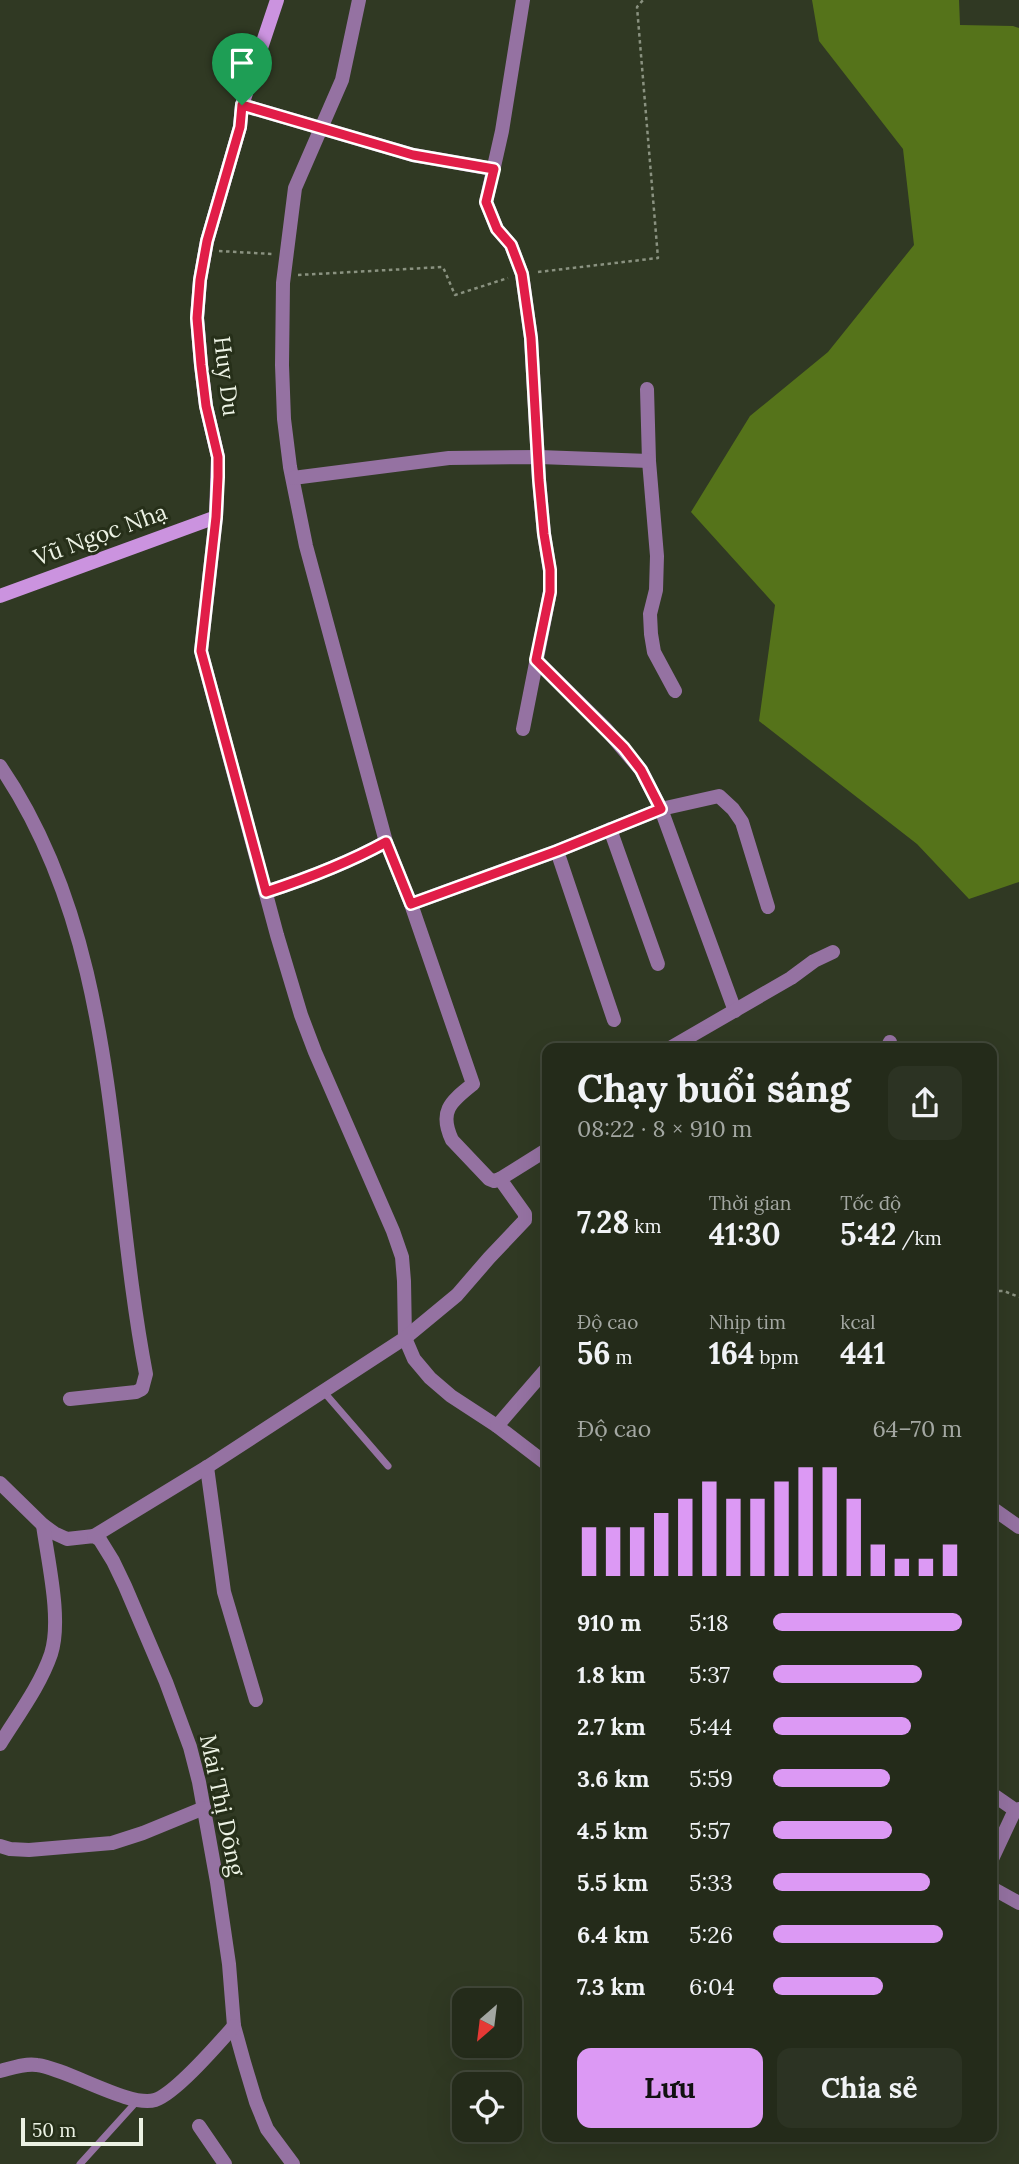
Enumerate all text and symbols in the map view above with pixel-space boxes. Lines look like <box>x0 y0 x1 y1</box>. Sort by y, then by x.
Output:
pin <box>212 33 272 105</box>
icon: arrive <box>223 44 261 82</box>
street label: Huy Du <box>208 334 246 418</box>
street label: Vũ Ngọc Nhạ <box>28 496 171 572</box>
text: Chạy buổi sáng <box>577 1064 851 1112</box>
button: share <box>888 1066 962 1140</box>
text: 08:22 · 8 × 910 m <box>577 1114 752 1143</box>
text: Thời gian <box>709 1191 791 1215</box>
text: Tốc độ <box>840 1191 901 1215</box>
text: 7.28 <box>577 1203 629 1241</box>
text: km <box>629 1214 662 1238</box>
text: 41:30 <box>709 1215 781 1253</box>
text: 5:42 <box>840 1215 896 1253</box>
text: /km <box>896 1226 942 1250</box>
text: Độ cao <box>577 1310 638 1334</box>
text: Nhịp tim <box>709 1310 786 1334</box>
text: kcal <box>840 1310 875 1334</box>
text: 56 <box>577 1334 610 1372</box>
text: 164 <box>709 1334 755 1372</box>
text: 441 <box>840 1334 886 1372</box>
text: m <box>610 1345 632 1369</box>
text: bpm <box>755 1345 799 1369</box>
text: Độ cao <box>577 1414 651 1443</box>
text: 64–70 m <box>873 1414 962 1443</box>
text: 910 m <box>577 1608 641 1637</box>
text: 5:18 <box>689 1608 729 1637</box>
text: 1.8 km <box>577 1660 646 1689</box>
text: 5:37 <box>689 1660 730 1689</box>
text: 2.7 km <box>577 1712 646 1741</box>
text: 5:44 <box>689 1712 732 1741</box>
street label: Mai Thị Dõng <box>194 1732 252 1880</box>
text: 3.6 km <box>577 1764 649 1793</box>
text: 5:59 <box>689 1764 733 1793</box>
text: 4.5 km <box>577 1816 648 1845</box>
text: 5:57 <box>689 1816 730 1845</box>
text: 5.5 km <box>577 1868 648 1897</box>
text: 5:33 <box>689 1868 733 1897</box>
text: 6.4 km <box>577 1920 649 1949</box>
text: 5:26 <box>689 1920 733 1949</box>
text: 7.3 km <box>577 1972 645 2001</box>
text: 6:04 <box>689 1972 735 2001</box>
north arrow <box>452 1988 522 2058</box>
map controls <box>452 1988 522 2142</box>
button: Lưu <box>577 2048 763 2128</box>
button: Chia sẻ <box>777 2048 962 2128</box>
button: locate <box>452 2072 522 2142</box>
scale bar <box>21 2115 144 2147</box>
text: 50 m <box>32 2118 76 2142</box>

